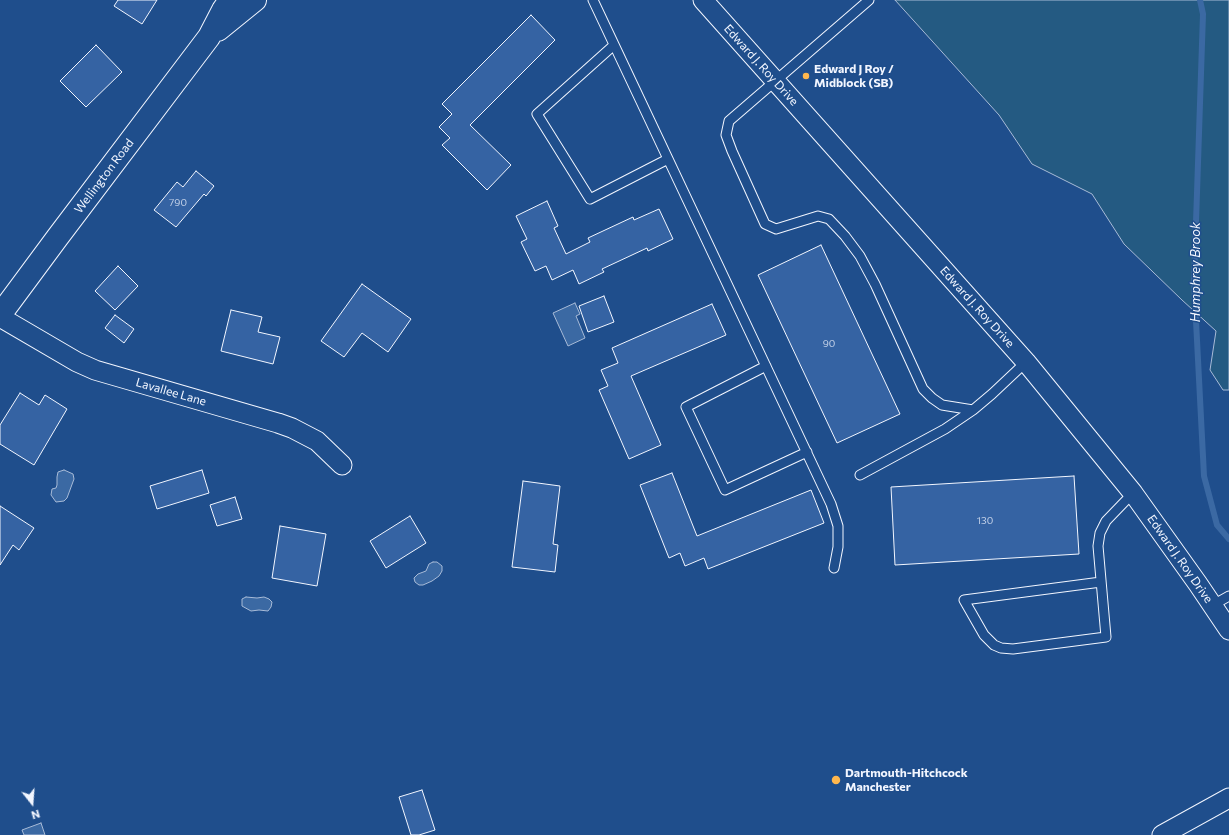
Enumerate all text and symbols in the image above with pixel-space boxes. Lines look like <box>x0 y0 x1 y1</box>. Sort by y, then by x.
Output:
street label: Edward J. Roy Drive <box>721 21 801 109</box>
place label: Edward J Roy / Midblock (SB) <box>814 62 894 90</box>
marker: Edward J Roy / Midblock (SB) <box>801 71 811 81</box>
street label: Wellington Road <box>71 136 137 216</box>
house number: 790 <box>169 197 187 209</box>
water label: Humphrey Brook <box>1188 222 1204 322</box>
street label: Edward J. Roy Drive <box>937 263 1017 351</box>
house number: 90 <box>823 338 835 350</box>
street label: Lavallee Lane <box>134 375 208 409</box>
street label: Edward J. Roy Drive <box>1144 512 1216 606</box>
house number: 130 <box>977 515 993 527</box>
place label: Dartmouth-Hitchcock Manchester <box>845 766 968 794</box>
marker: Dartmouth-Hitchcock Manchester <box>830 774 842 786</box>
north arrow <box>12 783 52 823</box>
text: N <box>30 808 42 822</box>

